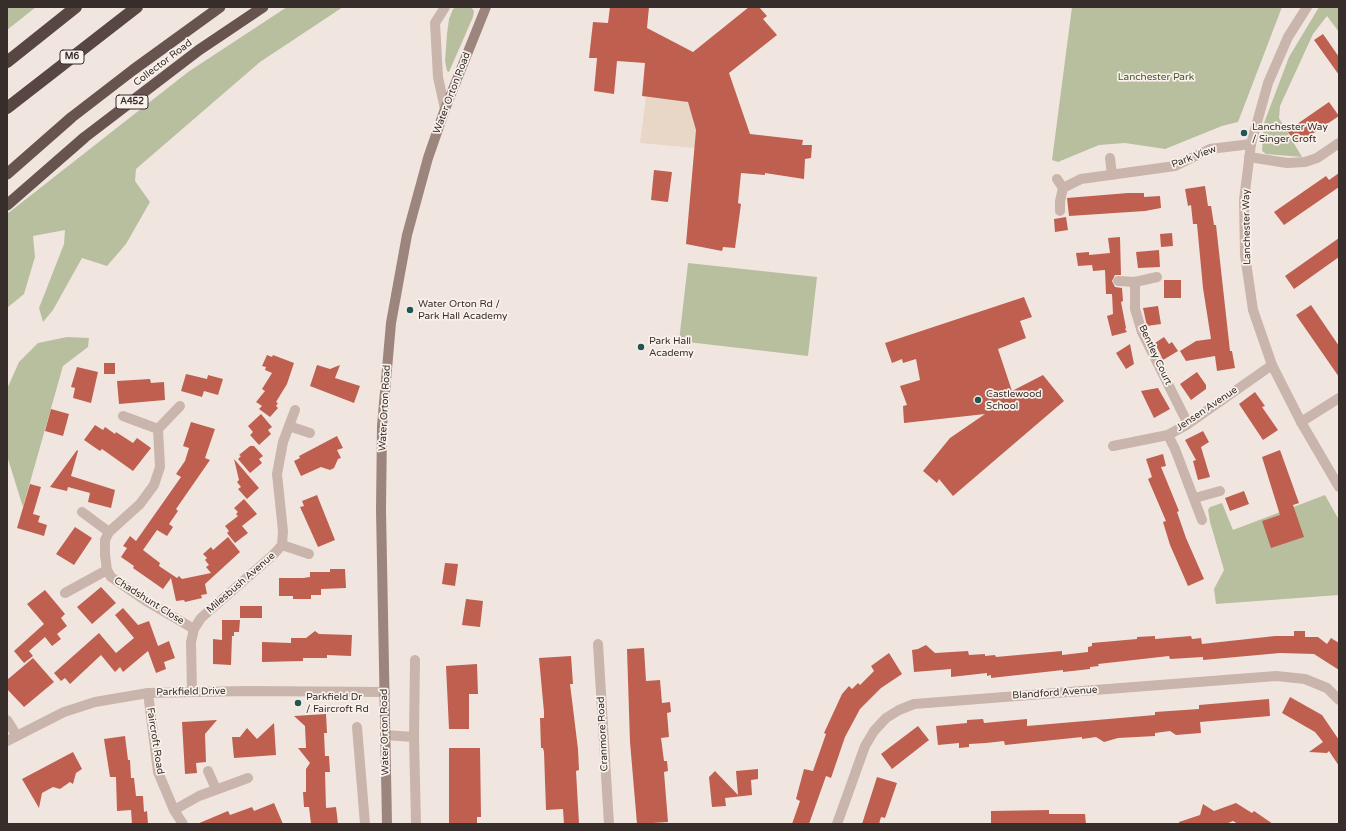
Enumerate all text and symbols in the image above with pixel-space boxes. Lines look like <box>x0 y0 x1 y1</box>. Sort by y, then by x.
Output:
street label: Collector Road <box>131 37 195 89</box>
road number: M6 <box>60 50 84 64</box>
street label: Water Orton Road <box>431 50 473 136</box>
park label: Lanchester Park <box>1118 71 1194 83</box>
road number: A452 <box>116 95 148 109</box>
place label: Lanchester Way / Singer Croft <box>1252 121 1328 144</box>
marker: Lanchester Way / Singer Croft <box>1239 128 1249 138</box>
street label: Park View <box>1170 143 1218 171</box>
street label: Lanchester Way <box>1240 189 1254 265</box>
place label: Water Orton Rd / Park Hall Academy <box>418 298 507 322</box>
marker: Water Orton Rd / Park Hall Academy <box>405 305 415 315</box>
street label: Bentley Court <box>1136 323 1174 387</box>
place label: Park Hall Academy <box>649 335 694 358</box>
marker: Park Hall Academy <box>636 342 646 352</box>
street label: Water Orton Road <box>377 364 393 452</box>
street label: Jensen Avenue <box>1174 384 1240 434</box>
place label: Castlewood School <box>986 388 1042 412</box>
marker: Castlewood School <box>973 395 983 405</box>
street label: Milesbush Avenue <box>204 550 278 616</box>
street label: Chadshunt Close <box>112 575 186 627</box>
street label: Blandford Avenue <box>1012 684 1098 702</box>
street label: Parkfield Drive <box>156 685 226 699</box>
street label: Water Orton Road <box>378 689 392 775</box>
place label: Parkfield Dr / Faircroft Rd <box>306 691 369 714</box>
street label: Cranmore Road <box>595 696 611 772</box>
marker: Parkfield Dr / Faircroft Rd <box>293 698 303 708</box>
street label: Faircroft Road <box>144 707 166 775</box>

